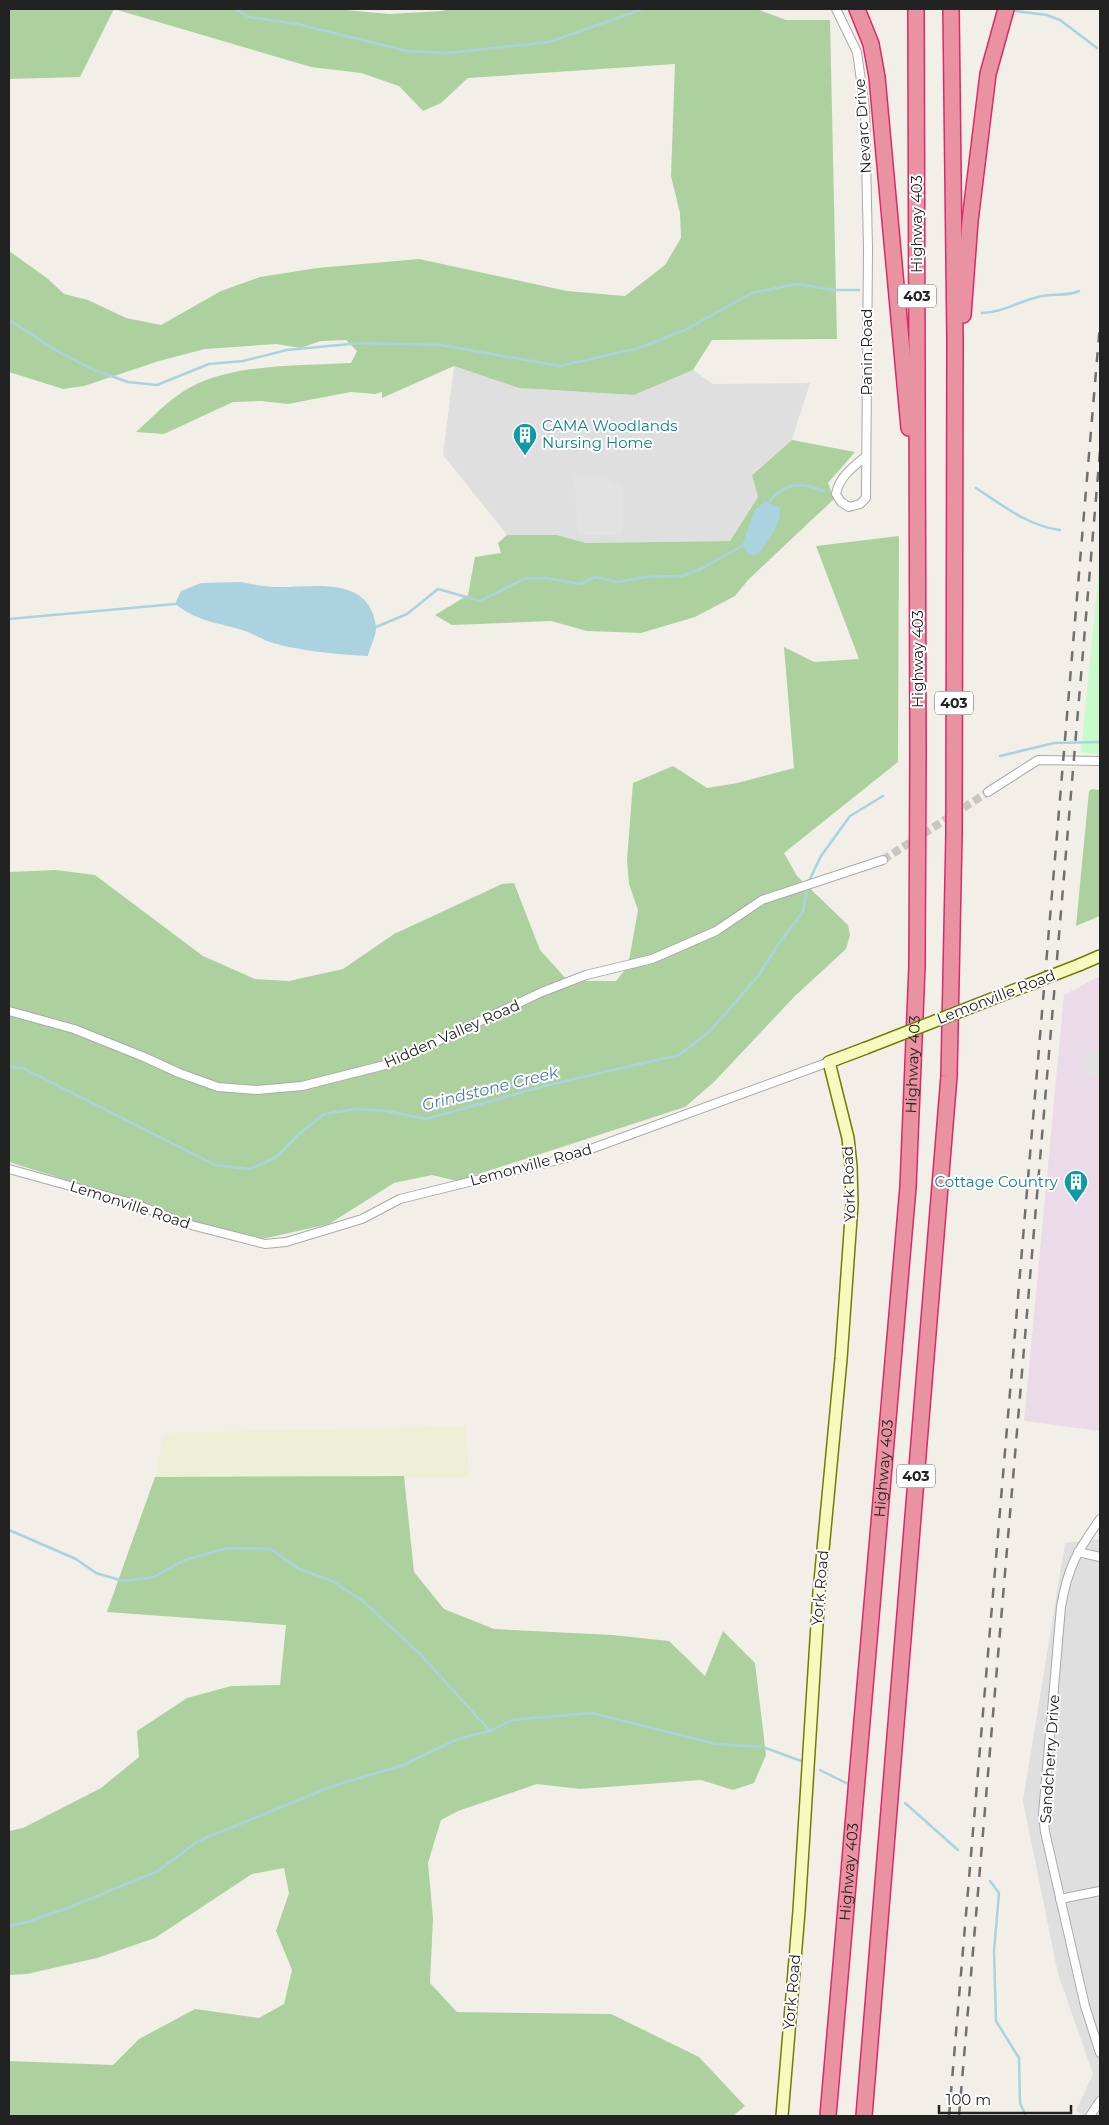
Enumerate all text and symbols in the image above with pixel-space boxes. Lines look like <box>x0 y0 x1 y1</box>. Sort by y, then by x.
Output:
street label: Nevarc Drive <box>850 78 875 174</box>
street label: Highway 403 <box>907 175 926 273</box>
road number: 403 <box>898 284 936 308</box>
street label: Panin Road <box>857 309 876 395</box>
place label: CAMA Woodlands Nursing Home <box>542 416 677 452</box>
building icon: CAMA Woodlands Nursing Home <box>512 422 538 456</box>
street label: Highway 403 <box>908 610 927 708</box>
road number: 403 <box>935 691 973 714</box>
street label: Lemonville Road <box>934 965 1058 1028</box>
street label: Hidden Valley Road <box>381 995 523 1072</box>
street label: Highway 403 <box>901 1015 924 1114</box>
water label: Grindstone Creek <box>420 1062 562 1115</box>
street label: Lemonville Road <box>468 1139 594 1190</box>
street label: York Road <box>838 1146 859 1222</box>
building icon: Cottage Country <box>1063 1169 1089 1203</box>
place label: Cottage Country <box>934 1172 1059 1191</box>
street label: Lemonville Road <box>68 1176 193 1233</box>
street label: Highway 403 <box>870 1419 897 1518</box>
road number: 403 <box>897 1464 935 1488</box>
street label: York Road <box>807 1549 832 1627</box>
street label: Sandcherry Drive <box>1036 1694 1063 1824</box>
street label: Highway 403 <box>835 1822 862 1922</box>
street label: York Road <box>779 1953 804 2031</box>
scale bar <box>939 2082 1072 2114</box>
text: 100 m <box>946 2090 991 2109</box>

